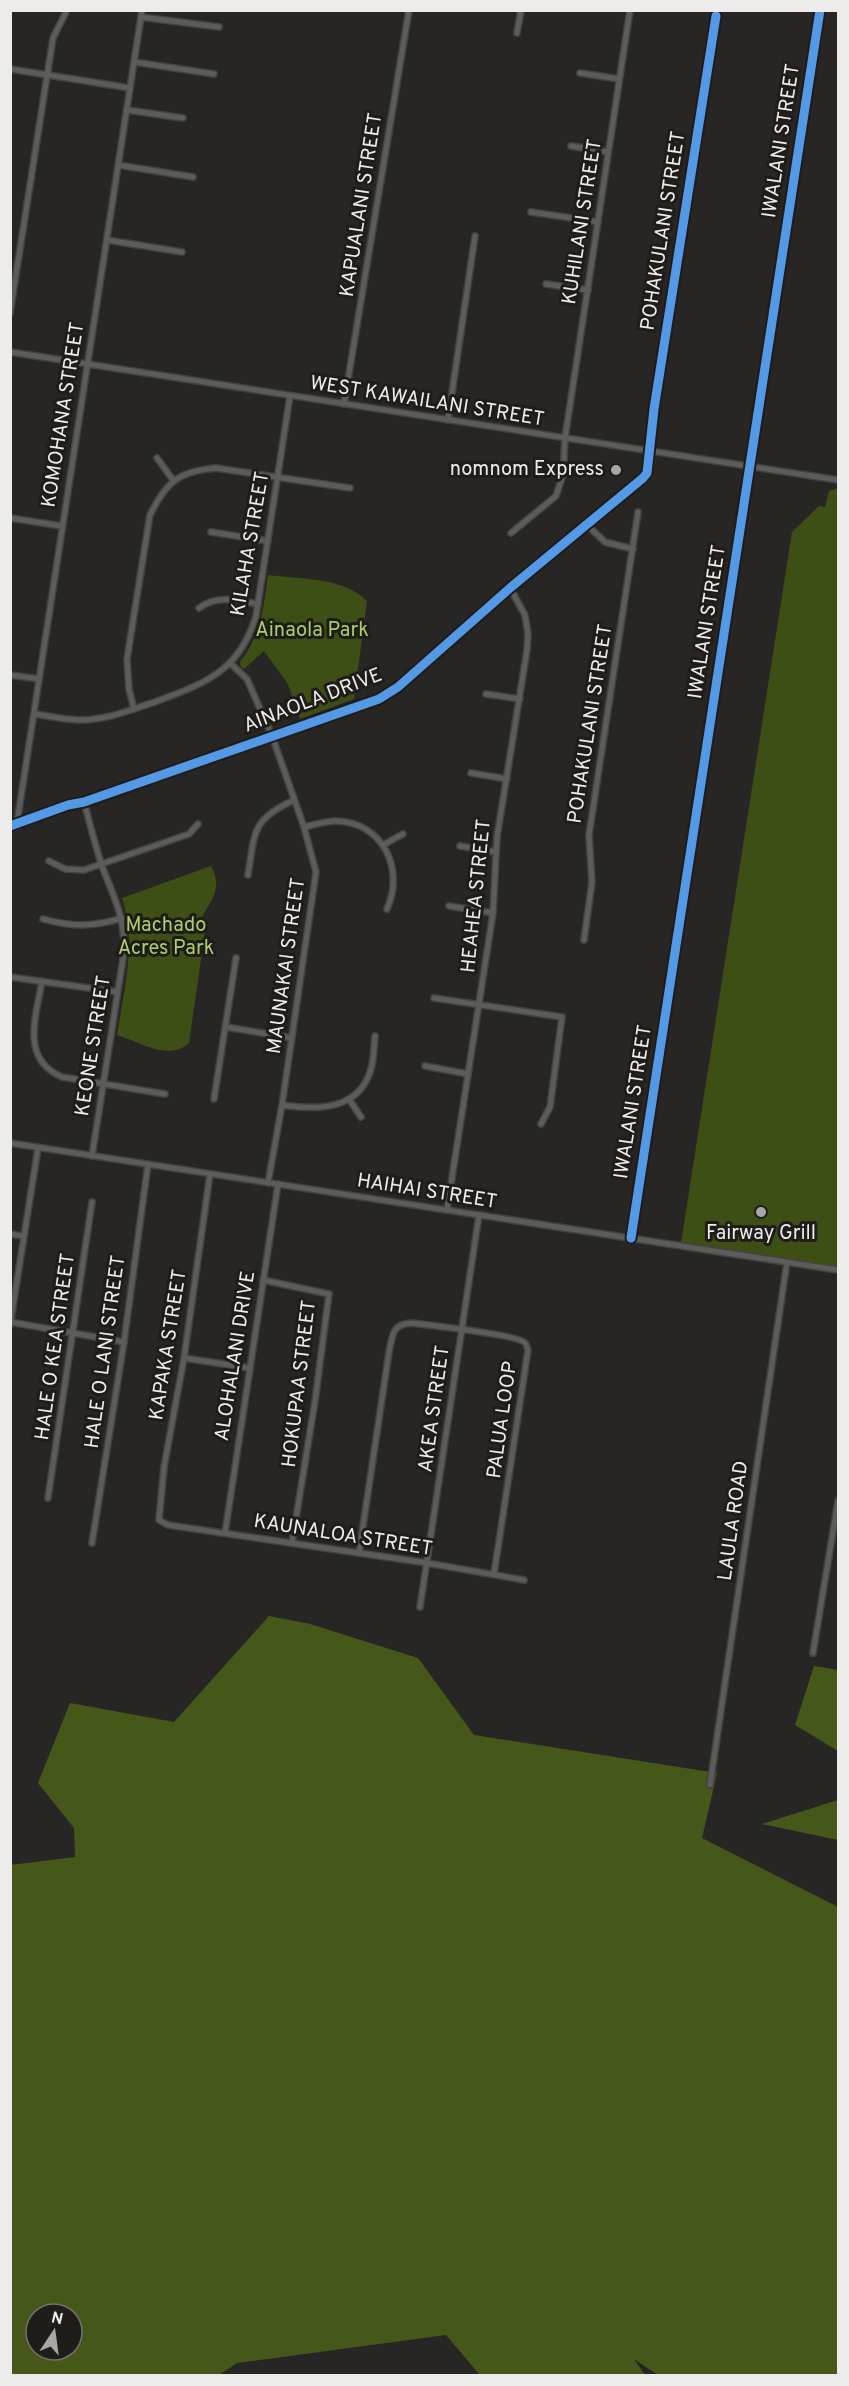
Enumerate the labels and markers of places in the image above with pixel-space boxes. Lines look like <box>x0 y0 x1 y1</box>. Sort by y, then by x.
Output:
place label: nomnom Express <box>450 457 604 483</box>
marker: nomnom Express <box>609 463 623 477</box>
marker: Fairway Grill <box>754 1205 768 1219</box>
place label: Fairway Grill <box>706 1221 816 1247</box>

